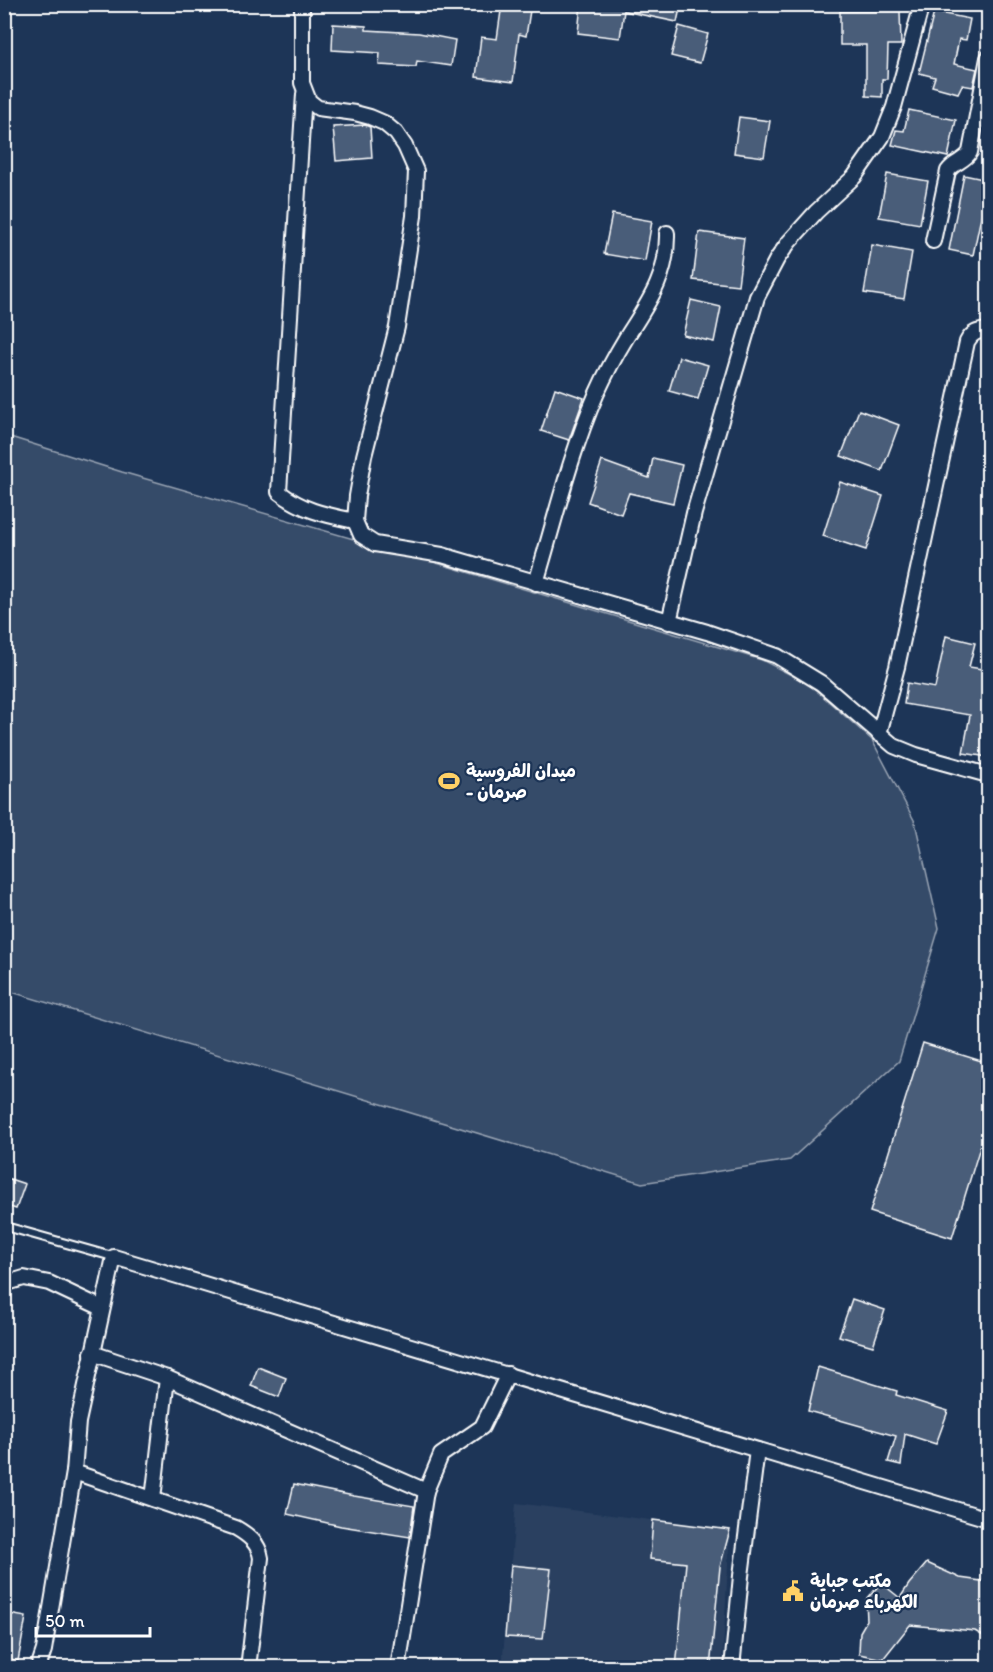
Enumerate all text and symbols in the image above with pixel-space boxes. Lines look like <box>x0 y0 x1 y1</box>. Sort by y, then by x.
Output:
place label: ميدان الفروسية - صرمان <box>466 760 576 803</box>
sports icon: ميدان الفروسية - صرمان <box>437 769 461 793</box>
place label: مكتب جباية الكهرباء صرمان <box>810 1570 918 1613</box>
public building icon: مكتب جباية الكهرباء صرمان <box>781 1579 805 1603</box>
scale bar <box>36 1600 150 1638</box>
text: 50 m <box>45 1610 85 1632</box>

